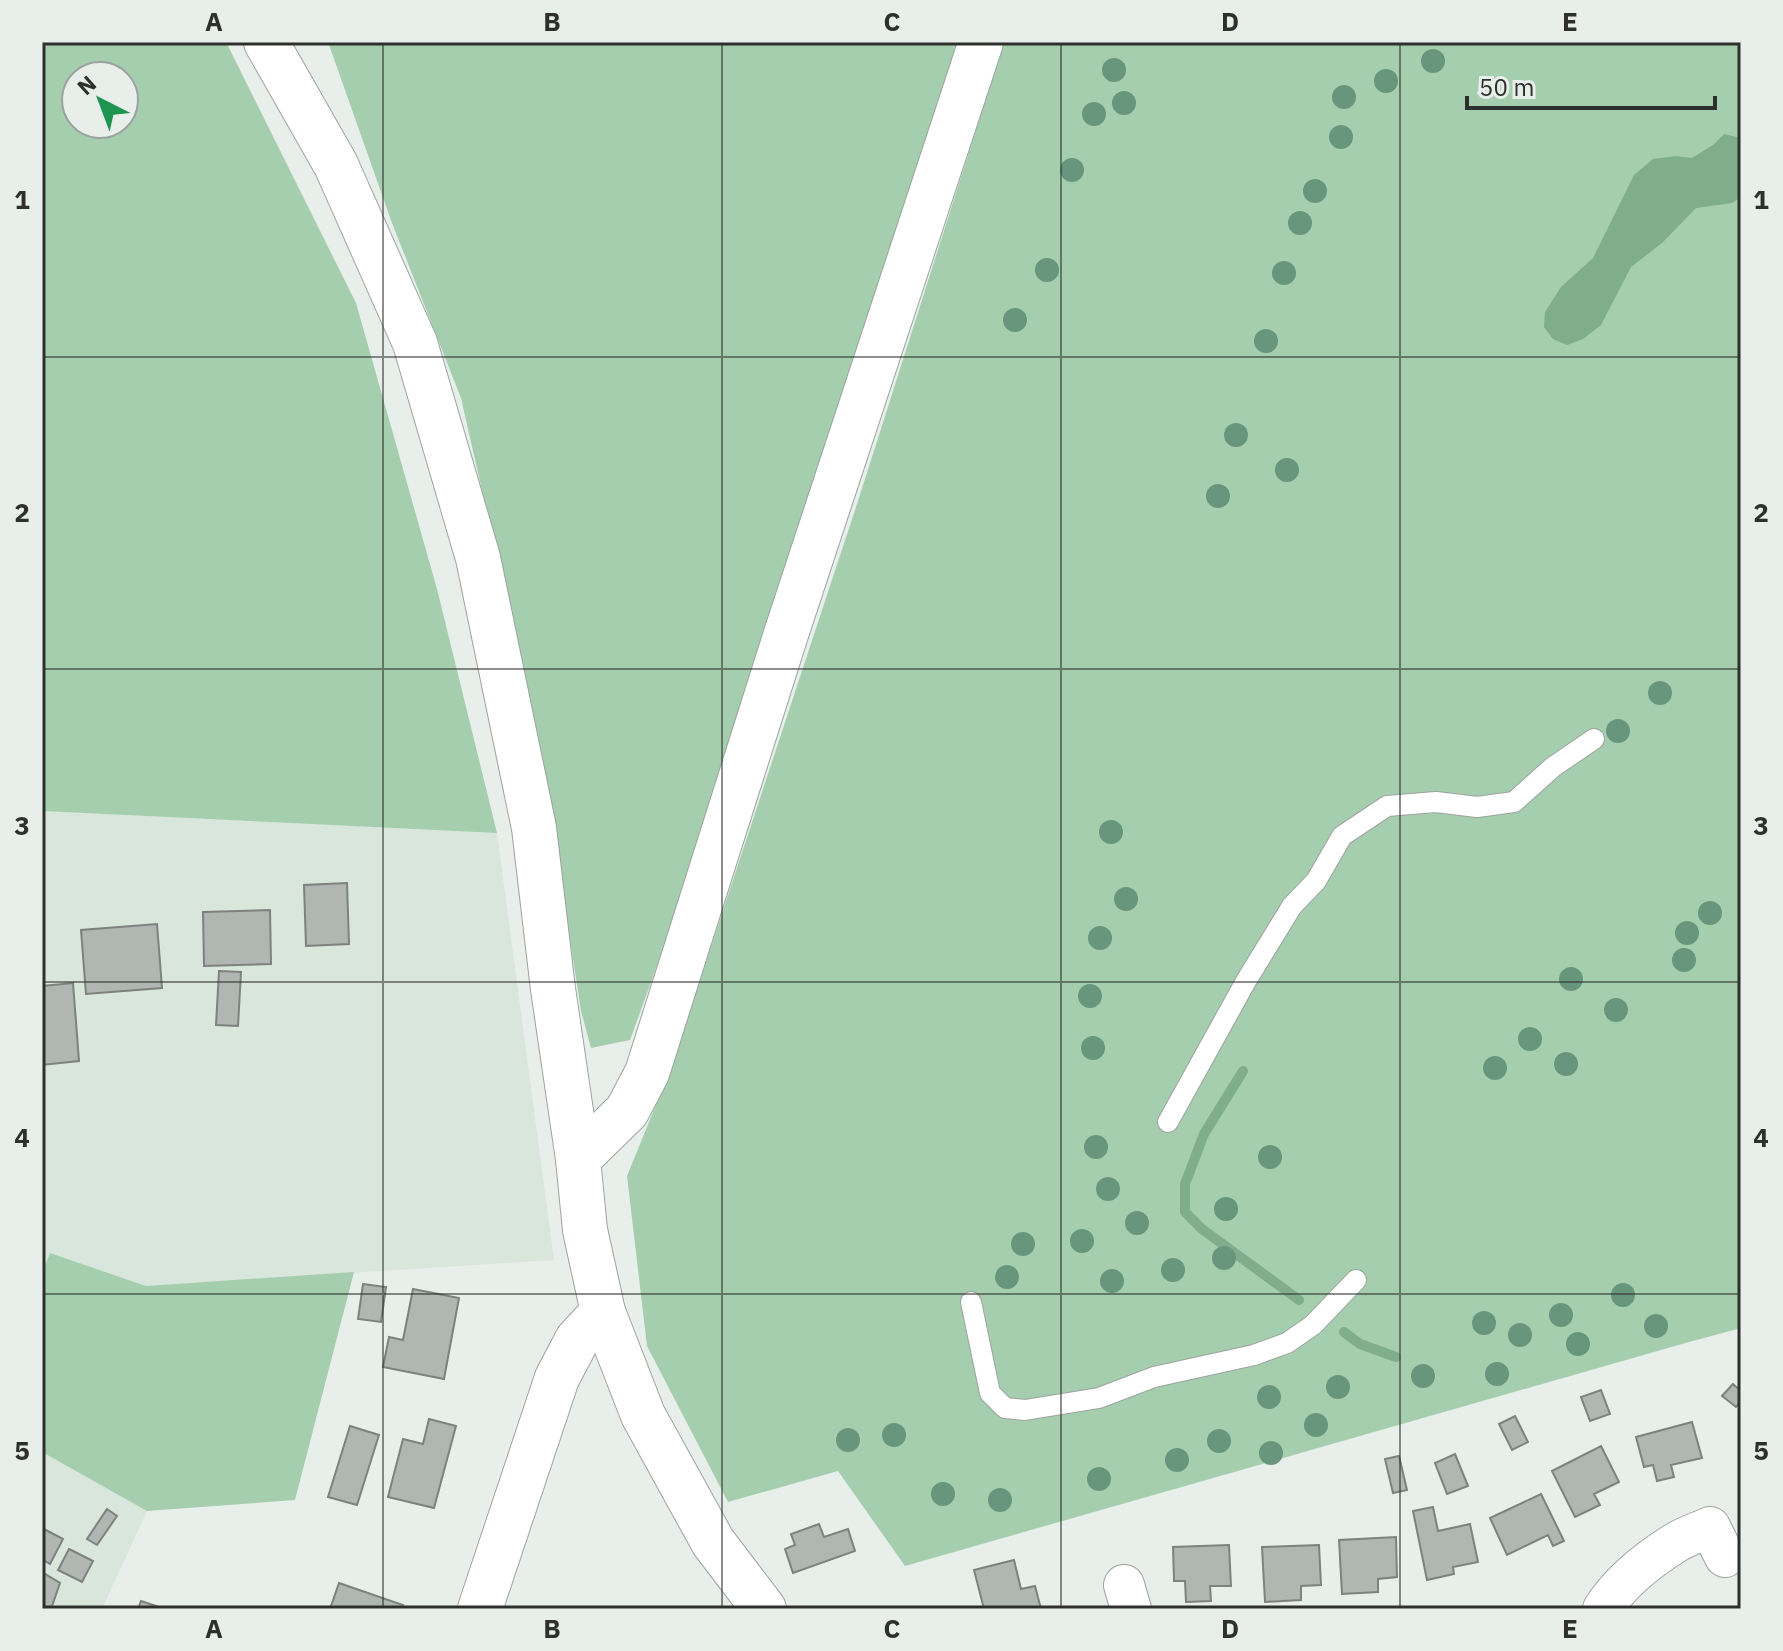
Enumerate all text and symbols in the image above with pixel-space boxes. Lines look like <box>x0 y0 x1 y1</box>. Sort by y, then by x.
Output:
text: A <box>205 4 223 38</box>
text: B <box>543 4 561 38</box>
text: C <box>884 4 901 38</box>
text: D <box>1221 4 1239 38</box>
text: E <box>1562 4 1578 38</box>
north arrow <box>60 60 140 140</box>
scale bar <box>1467 60 1715 110</box>
text: N <box>71 69 102 101</box>
text: 50 m <box>1479 71 1534 103</box>
text: 1 <box>14 182 30 216</box>
text: 1 <box>1753 182 1769 216</box>
text: 2 <box>14 495 30 529</box>
text: 2 <box>1753 495 1769 529</box>
text: 3 <box>14 808 30 842</box>
text: 3 <box>1753 808 1769 842</box>
text: 4 <box>14 1120 30 1154</box>
text: 4 <box>1753 1120 1769 1154</box>
text: 5 <box>14 1433 30 1467</box>
text: 5 <box>1753 1433 1769 1467</box>
text: A <box>205 1611 223 1645</box>
text: B <box>543 1611 561 1645</box>
text: C <box>884 1611 901 1645</box>
text: D <box>1221 1611 1239 1645</box>
text: E <box>1562 1611 1578 1645</box>

